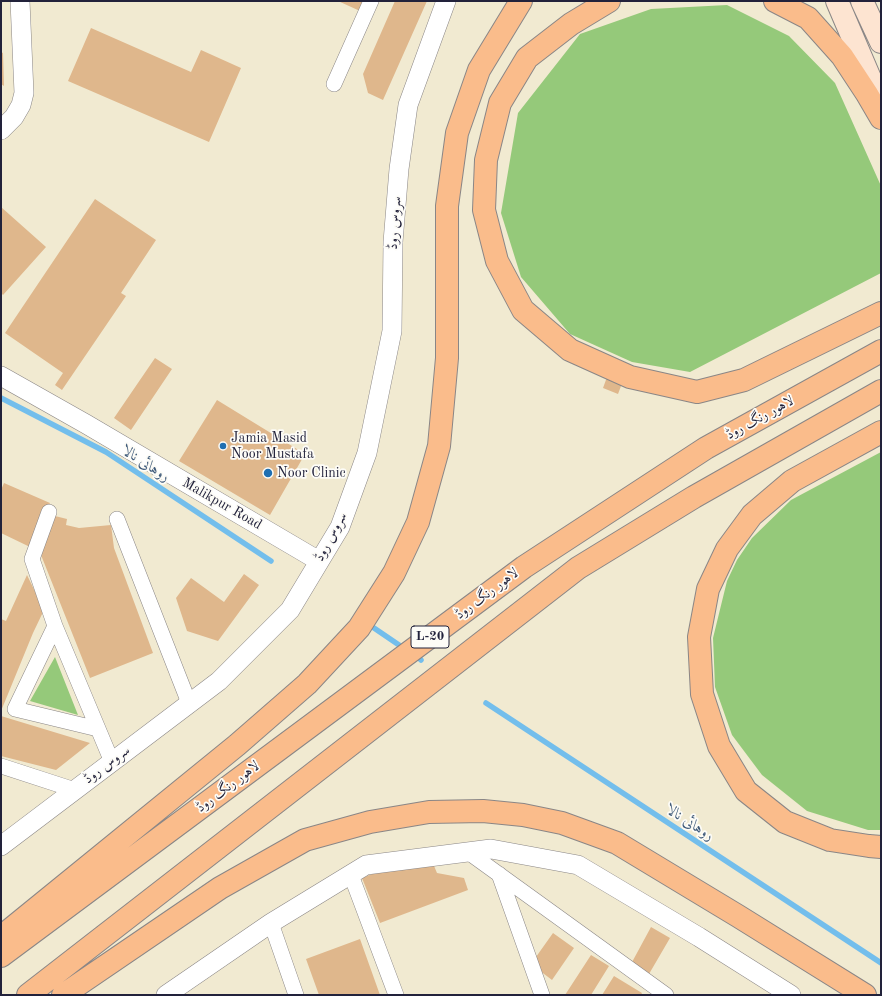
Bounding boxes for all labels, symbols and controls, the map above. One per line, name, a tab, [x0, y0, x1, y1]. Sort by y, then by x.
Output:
street label: سروس روڈ	[385, 196, 405, 250]
street label: لاہور رنگ روڈ	[723, 392, 797, 444]
place label: Jamia Masid Noor Mustafa	[231, 430, 314, 462]
marker: Jamia Masid Noor Mustafa	[218, 441, 228, 451]
water label: روہائی نالا	[119, 442, 173, 486]
place label: Noor Clinic	[277, 465, 346, 481]
marker: Noor Clinic	[262, 467, 274, 479]
street label: Malikpur Road	[179, 474, 265, 534]
street label: سروس روڈ	[311, 509, 351, 565]
street label: لاہور رنگ روڈ	[452, 565, 522, 623]
road number: L-20	[411, 626, 449, 648]
street label: سروس روڈ	[81, 742, 133, 788]
street label: لاہور رنگ روڈ	[193, 758, 263, 816]
water label: روہائی نالا	[663, 801, 717, 845]

